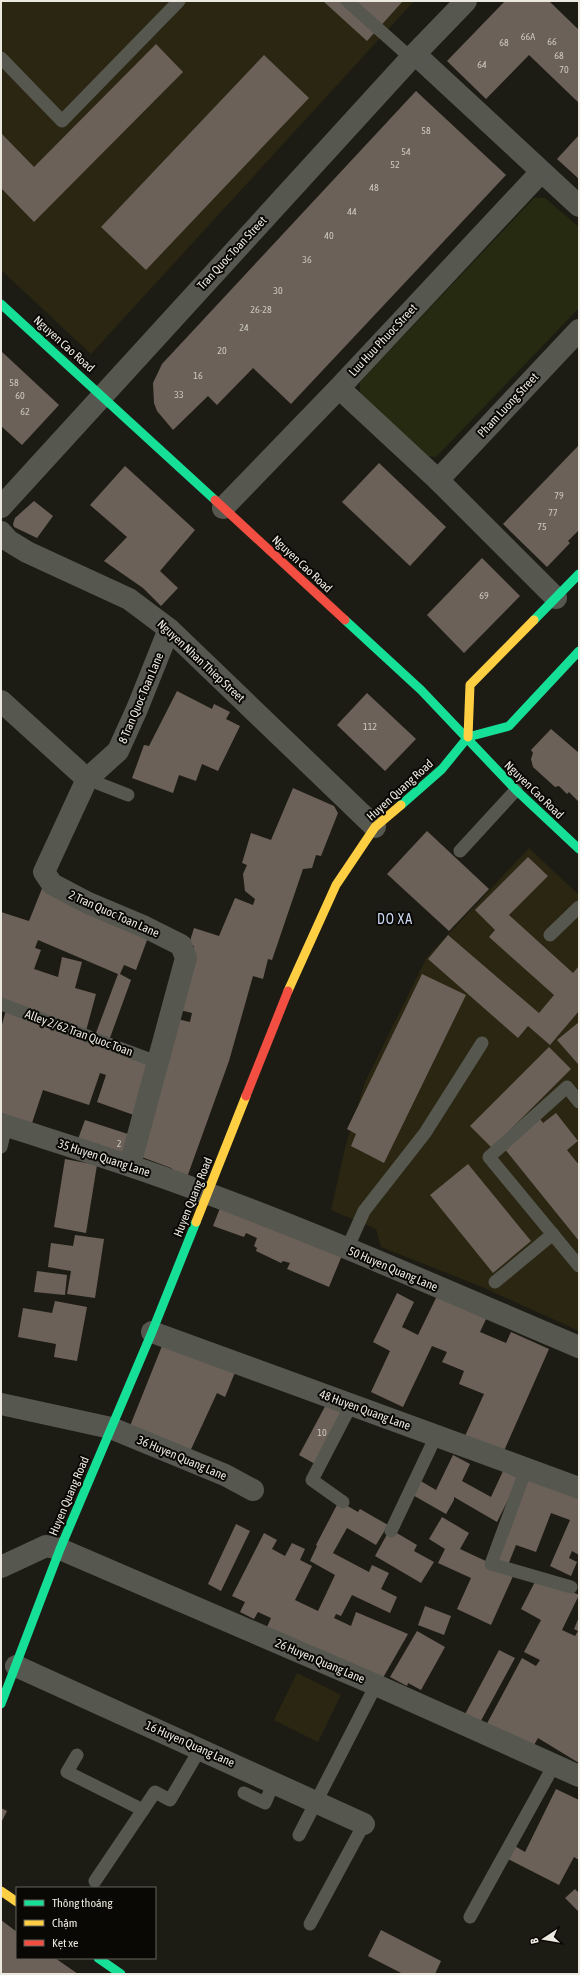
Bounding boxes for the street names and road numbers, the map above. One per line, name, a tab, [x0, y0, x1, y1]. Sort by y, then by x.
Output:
street label: Tran Quoc Toan Street	[194, 213, 270, 293]
street label: Luu Huu Phuoc Street	[346, 301, 420, 379]
street label: Nguyen Cao Road	[31, 313, 97, 375]
street label: Pham Luong Street	[475, 370, 542, 440]
street label: Nguyen Cao Road	[269, 533, 335, 595]
street label: Nguyen Nhan Thiep Street	[154, 617, 248, 706]
street label: 8 Tran Quoc Toan Lane	[116, 650, 166, 746]
street label: Huyen Quang Road	[364, 757, 436, 823]
street label: Nguyen Cao Road	[501, 758, 567, 822]
street label: 2 Tran Quoc Toan Lane	[67, 888, 161, 940]
street label: Alley 2/62 Tran Quoc Toan	[23, 1007, 135, 1059]
street label: 35 Huyen Quang Lane	[56, 1137, 152, 1179]
street label: Huyen Quang Road	[171, 1155, 215, 1239]
street label: 50 Huyen Quang Lane	[346, 1244, 440, 1294]
street label: 48 Huyen Quang Lane	[318, 1387, 412, 1433]
street label: 36 Huyen Quang Lane	[135, 1433, 229, 1483]
street label: Huyen Quang Road	[46, 1454, 92, 1538]
street label: 26 Huyen Quang Lane	[273, 1636, 367, 1686]
street label: 16 Huyen Quang Lane	[143, 1718, 237, 1770]

